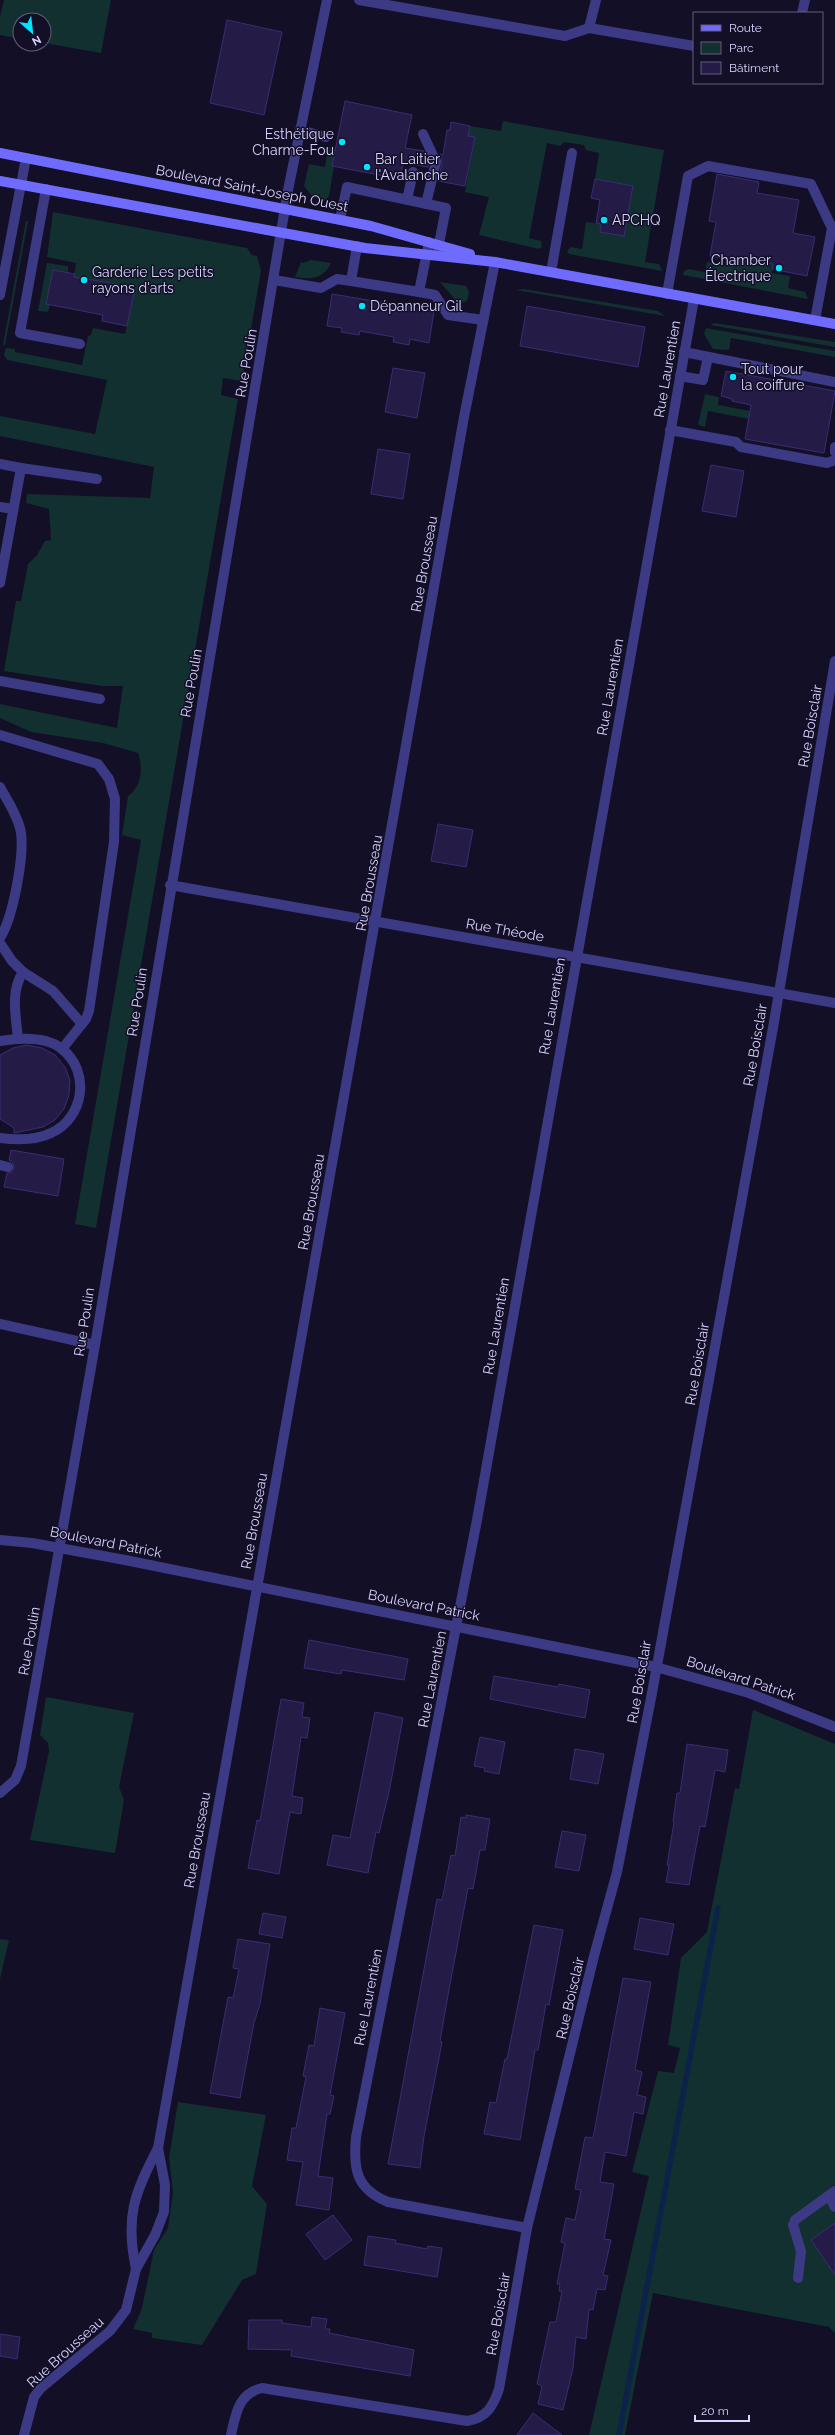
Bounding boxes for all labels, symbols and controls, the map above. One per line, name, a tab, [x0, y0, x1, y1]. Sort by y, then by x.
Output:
north arrow	[12, 12, 52, 52]
legend	[693, 12, 823, 84]
text: Route	[729, 21, 762, 35]
text: N	[30, 33, 43, 48]
text: Parc	[729, 41, 754, 55]
text: Bâtiment	[729, 61, 779, 75]
place label: Esthétique Charme-Fou	[252, 126, 334, 158]
marker: Esthétique Charme-Fou	[337, 137, 347, 147]
place label: Bar Laitier l'Avalanche	[375, 151, 448, 183]
street label: Boulevard Saint-Joseph Ouest	[154, 161, 350, 215]
marker: Bar Laitier l'Avalanche	[362, 162, 372, 172]
place label: APCHQ	[612, 212, 661, 228]
marker: APCHQ	[599, 215, 609, 225]
place label: Chamber Électrique	[705, 252, 771, 284]
marker: Chamber Électrique	[774, 263, 784, 273]
place label: Garderie Les petits rayons d'arts	[92, 264, 214, 296]
marker: Garderie Les petits rayons d'arts	[79, 275, 89, 285]
place label: Dépanneur Gil	[370, 298, 463, 314]
marker: Dépanneur Gil	[357, 301, 367, 311]
street label: Rue Laurentien	[651, 319, 683, 419]
street label: Rue Poulin	[232, 327, 260, 399]
place label: Tout pour la coiffure	[741, 361, 804, 393]
marker: Tout pour la coiffure	[728, 372, 738, 382]
street label: Rue Brousseau	[408, 515, 440, 613]
street label: Rue Laurentien	[594, 637, 626, 737]
street label: Rue Poulin	[177, 647, 205, 719]
street label: Rue Boisclair	[795, 683, 825, 769]
street label: Rue Brousseau	[353, 834, 385, 932]
street label: Rue Théode	[465, 915, 545, 945]
street label: Rue Laurentien	[536, 956, 568, 1056]
street label: Rue Poulin	[124, 966, 150, 1038]
street label: Rue Boisclair	[740, 1002, 770, 1088]
street label: Rue Brousseau	[295, 1153, 327, 1251]
street label: Rue Laurentien	[480, 1276, 512, 1376]
street label: Rue Poulin	[71, 1286, 97, 1358]
street label: Rue Boisclair	[682, 1321, 712, 1407]
street label: Rue Brousseau	[238, 1472, 270, 1570]
street label: Boulevard Patrick	[49, 1523, 164, 1561]
street label: Boulevard Patrick	[367, 1586, 482, 1624]
street label: Rue Poulin	[15, 1605, 43, 1677]
street label: Rue Laurentien	[415, 1629, 449, 1729]
street label: Rue Boisclair	[624, 1639, 654, 1725]
street label: Boulevard Patrick	[684, 1653, 798, 1703]
street label: Rue Brousseau	[181, 1791, 213, 1889]
street label: Rue Laurentien	[351, 1947, 385, 2047]
street label: Rue Boisclair	[553, 1955, 587, 2041]
street label: Rue Boisclair	[483, 2271, 513, 2357]
street label: Rue Brousseau	[23, 2313, 107, 2391]
scale bar	[695, 2397, 749, 2423]
text: 20 m	[701, 2404, 729, 2418]

